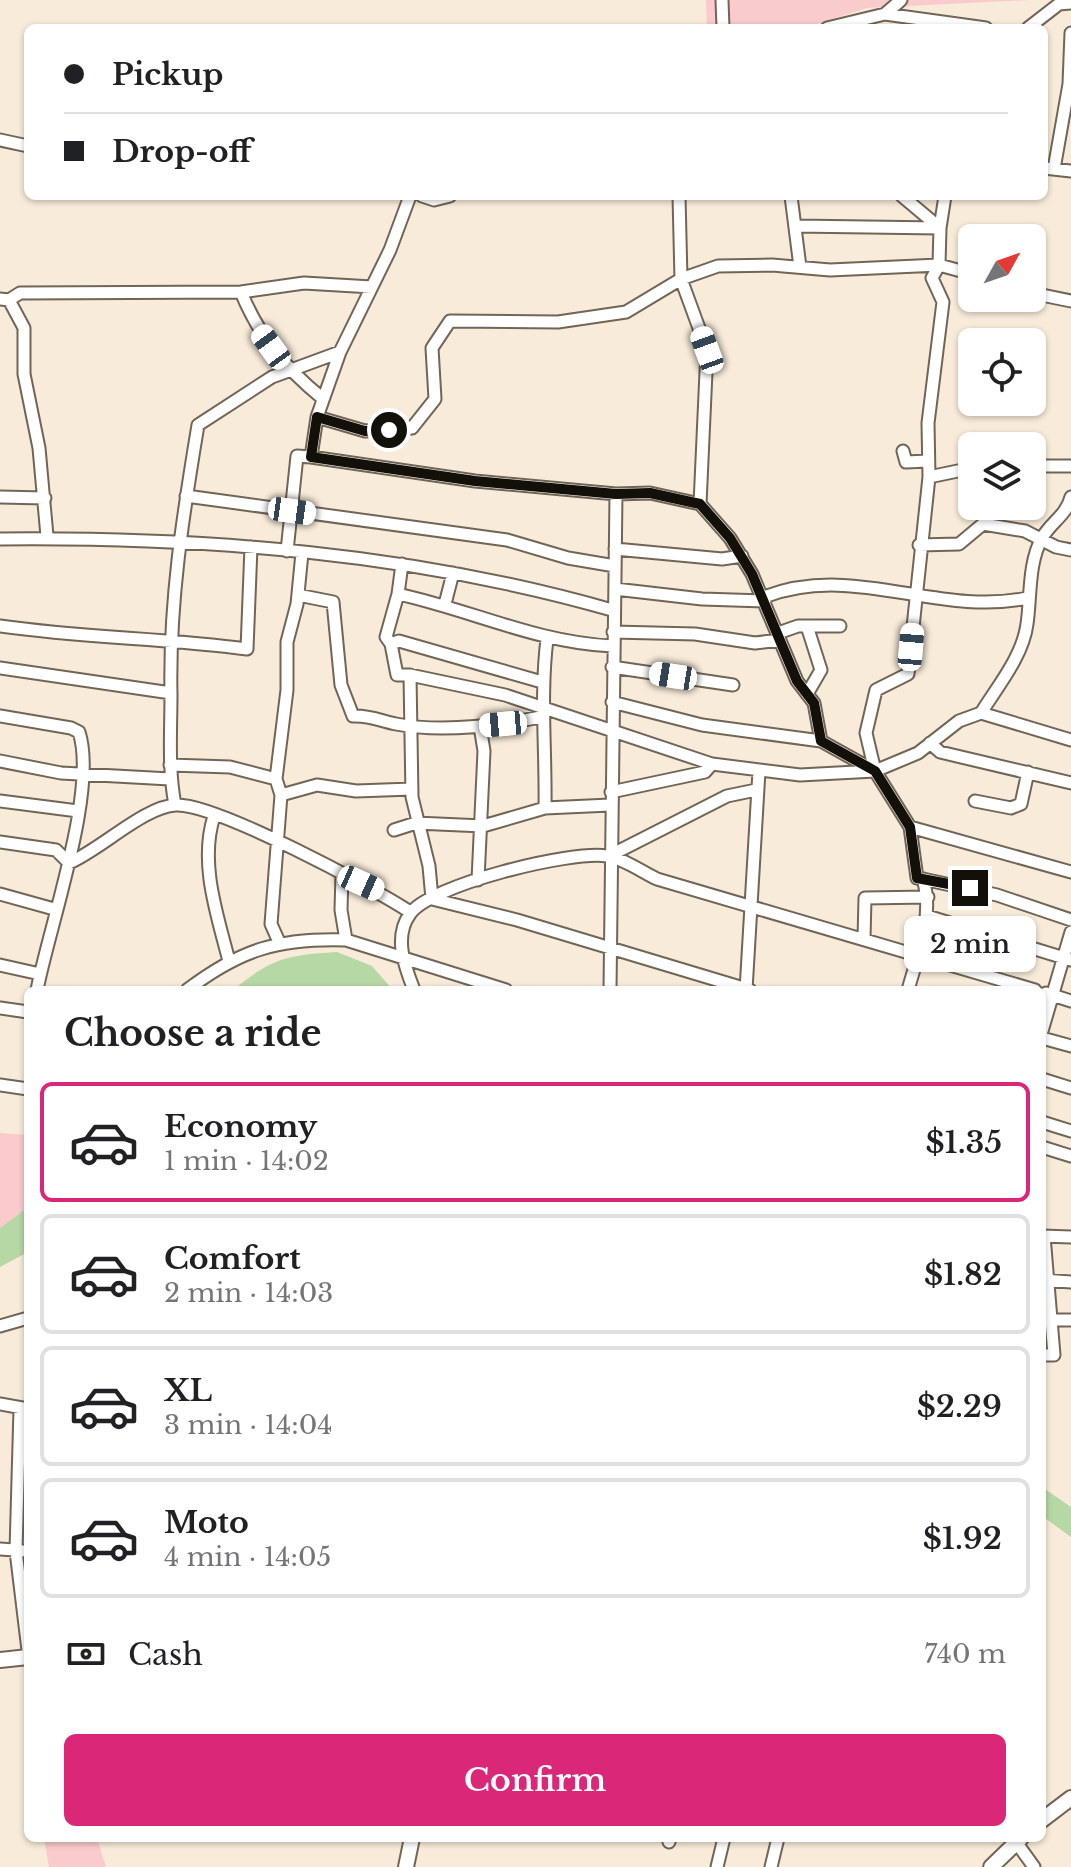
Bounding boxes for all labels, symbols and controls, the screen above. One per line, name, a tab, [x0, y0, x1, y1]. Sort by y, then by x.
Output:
text: Pickup	[112, 56, 223, 93]
text: Drop-off	[112, 133, 252, 170]
north arrow	[958, 224, 1046, 312]
map controls	[958, 224, 1046, 520]
car	[247, 321, 295, 373]
car	[688, 323, 726, 377]
button: locate	[958, 328, 1046, 416]
route start	[371, 412, 407, 448]
button: layers	[958, 432, 1046, 520]
car	[267, 496, 317, 526]
car	[897, 622, 925, 672]
car	[647, 660, 699, 692]
car	[478, 710, 528, 738]
car	[334, 862, 388, 904]
route end	[952, 870, 988, 906]
callout: 2 min	[904, 916, 1036, 972]
text: 2 min	[930, 928, 1010, 960]
text: Choose a ride	[64, 1011, 321, 1056]
icon: car	[68, 1106, 140, 1178]
text: Economy	[164, 1108, 317, 1145]
text: $1.35	[925, 1124, 1002, 1161]
text: 1 min · 14:02	[164, 1145, 329, 1177]
icon: car	[68, 1238, 140, 1310]
text: Comfort	[164, 1240, 301, 1277]
text: $1.82	[924, 1256, 1002, 1293]
text: 2 min · 14:03	[164, 1277, 333, 1309]
icon: car	[68, 1370, 140, 1442]
text: XL	[164, 1372, 212, 1409]
text: $2.29	[917, 1388, 1002, 1425]
text: 3 min · 14:04	[164, 1409, 332, 1441]
icon: car	[68, 1502, 140, 1574]
text: Moto	[164, 1504, 249, 1541]
text: $1.92	[923, 1520, 1002, 1557]
text: 4 min · 14:05	[164, 1541, 331, 1573]
icon: cash	[64, 1632, 108, 1676]
text: Cash	[128, 1636, 203, 1673]
text: 740 m	[924, 1638, 1006, 1670]
button: Confirm	[64, 1734, 1006, 1826]

